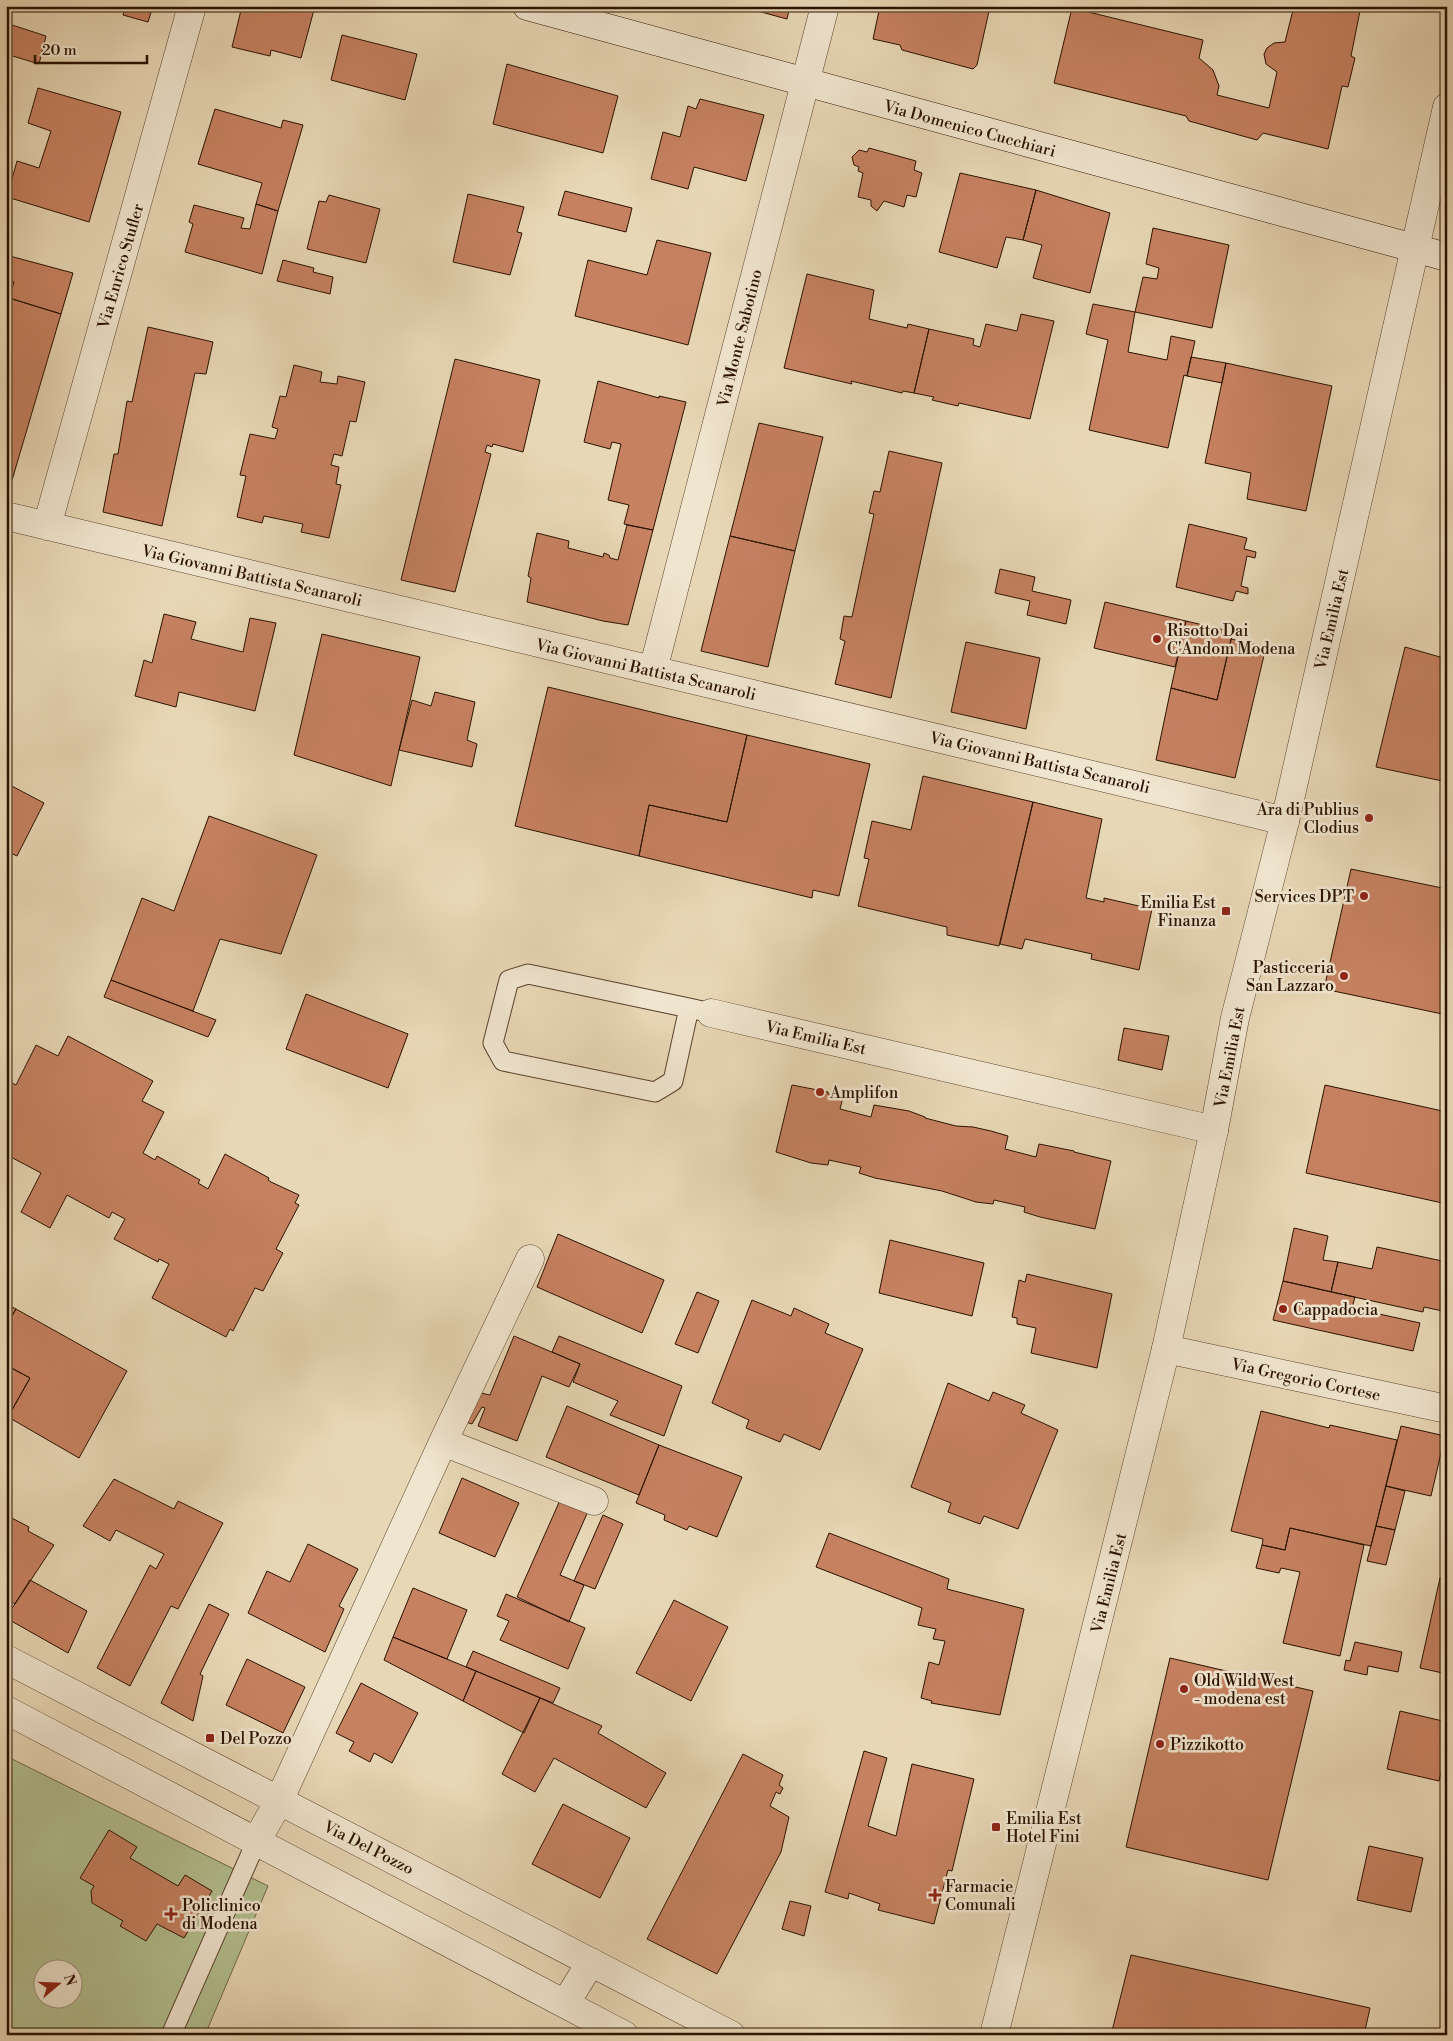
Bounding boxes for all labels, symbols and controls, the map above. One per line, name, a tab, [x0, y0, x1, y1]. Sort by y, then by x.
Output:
scale bar	[35, 32, 148, 64]
text: 20 m	[42, 41, 77, 60]
street label: Via Domenico Cucchiari	[880, 96, 1058, 162]
street label: Via Enrico Stufler	[93, 201, 148, 332]
street label: Via Monte Sabotino	[713, 267, 767, 410]
street label: Via Giovanni Battista Scanaroli	[139, 541, 364, 611]
street label: Via Emilia Est	[1310, 567, 1353, 673]
place label: Risotto Dai C'Andom Modena	[1167, 621, 1296, 659]
marker: Risotto Dai C'Andom Modena	[1151, 633, 1163, 645]
street label: Via Giovanni Battista Scanaroli	[533, 635, 758, 705]
street label: Via Giovanni Battista Scanaroli	[927, 728, 1152, 798]
place label: Ara di Publius Clodius	[1256, 800, 1359, 838]
marker: Ara di Publius Clodius	[1363, 812, 1375, 824]
place label: Services DPT	[1255, 887, 1354, 907]
marker: Services DPT	[1358, 890, 1370, 902]
place label: Emilia Est Finanza	[1140, 893, 1217, 931]
marker: Emilia Est Finanza	[1220, 905, 1232, 917]
place label: Pasticceria San Lazzaro	[1246, 958, 1335, 996]
marker: Pasticceria San Lazzaro	[1338, 970, 1350, 982]
street label: Via Emilia Est	[1210, 1004, 1250, 1111]
street label: Via Emilia Est	[762, 1016, 868, 1059]
place label: Amplifon	[829, 1083, 899, 1103]
marker: Amplifon	[814, 1086, 826, 1098]
place label: Cappadocia	[1293, 1300, 1379, 1320]
marker: Cappadocia	[1277, 1303, 1289, 1315]
street label: Via Gregorio Cortese	[1228, 1354, 1382, 1406]
street label: Via Emilia Est	[1087, 1531, 1131, 1637]
place label: Old Wild West - modena est	[1194, 1671, 1295, 1709]
marker: Old Wild West - modena est	[1178, 1683, 1190, 1695]
place label: Del Pozzo	[220, 1729, 292, 1749]
marker: Del Pozzo	[204, 1732, 216, 1744]
place label: Pizzikotto	[1170, 1735, 1244, 1755]
marker: Pizzikotto	[1154, 1738, 1166, 1750]
place label: Emilia Est Hotel Fini	[1006, 1809, 1082, 1847]
street label: Via Del Pozzo	[319, 1816, 417, 1879]
marker: Emilia Est Hotel Fini	[990, 1821, 1002, 1833]
place label: Farmacie Comunali	[945, 1877, 1016, 1915]
marker: Farmacie Comunali	[929, 1889, 941, 1901]
place label: Policlinico di Modena	[182, 1896, 261, 1934]
marker: Policlinico di Modena	[164, 1907, 178, 1921]
north arrow	[32, 1958, 82, 2008]
text: N	[59, 1972, 80, 1988]

